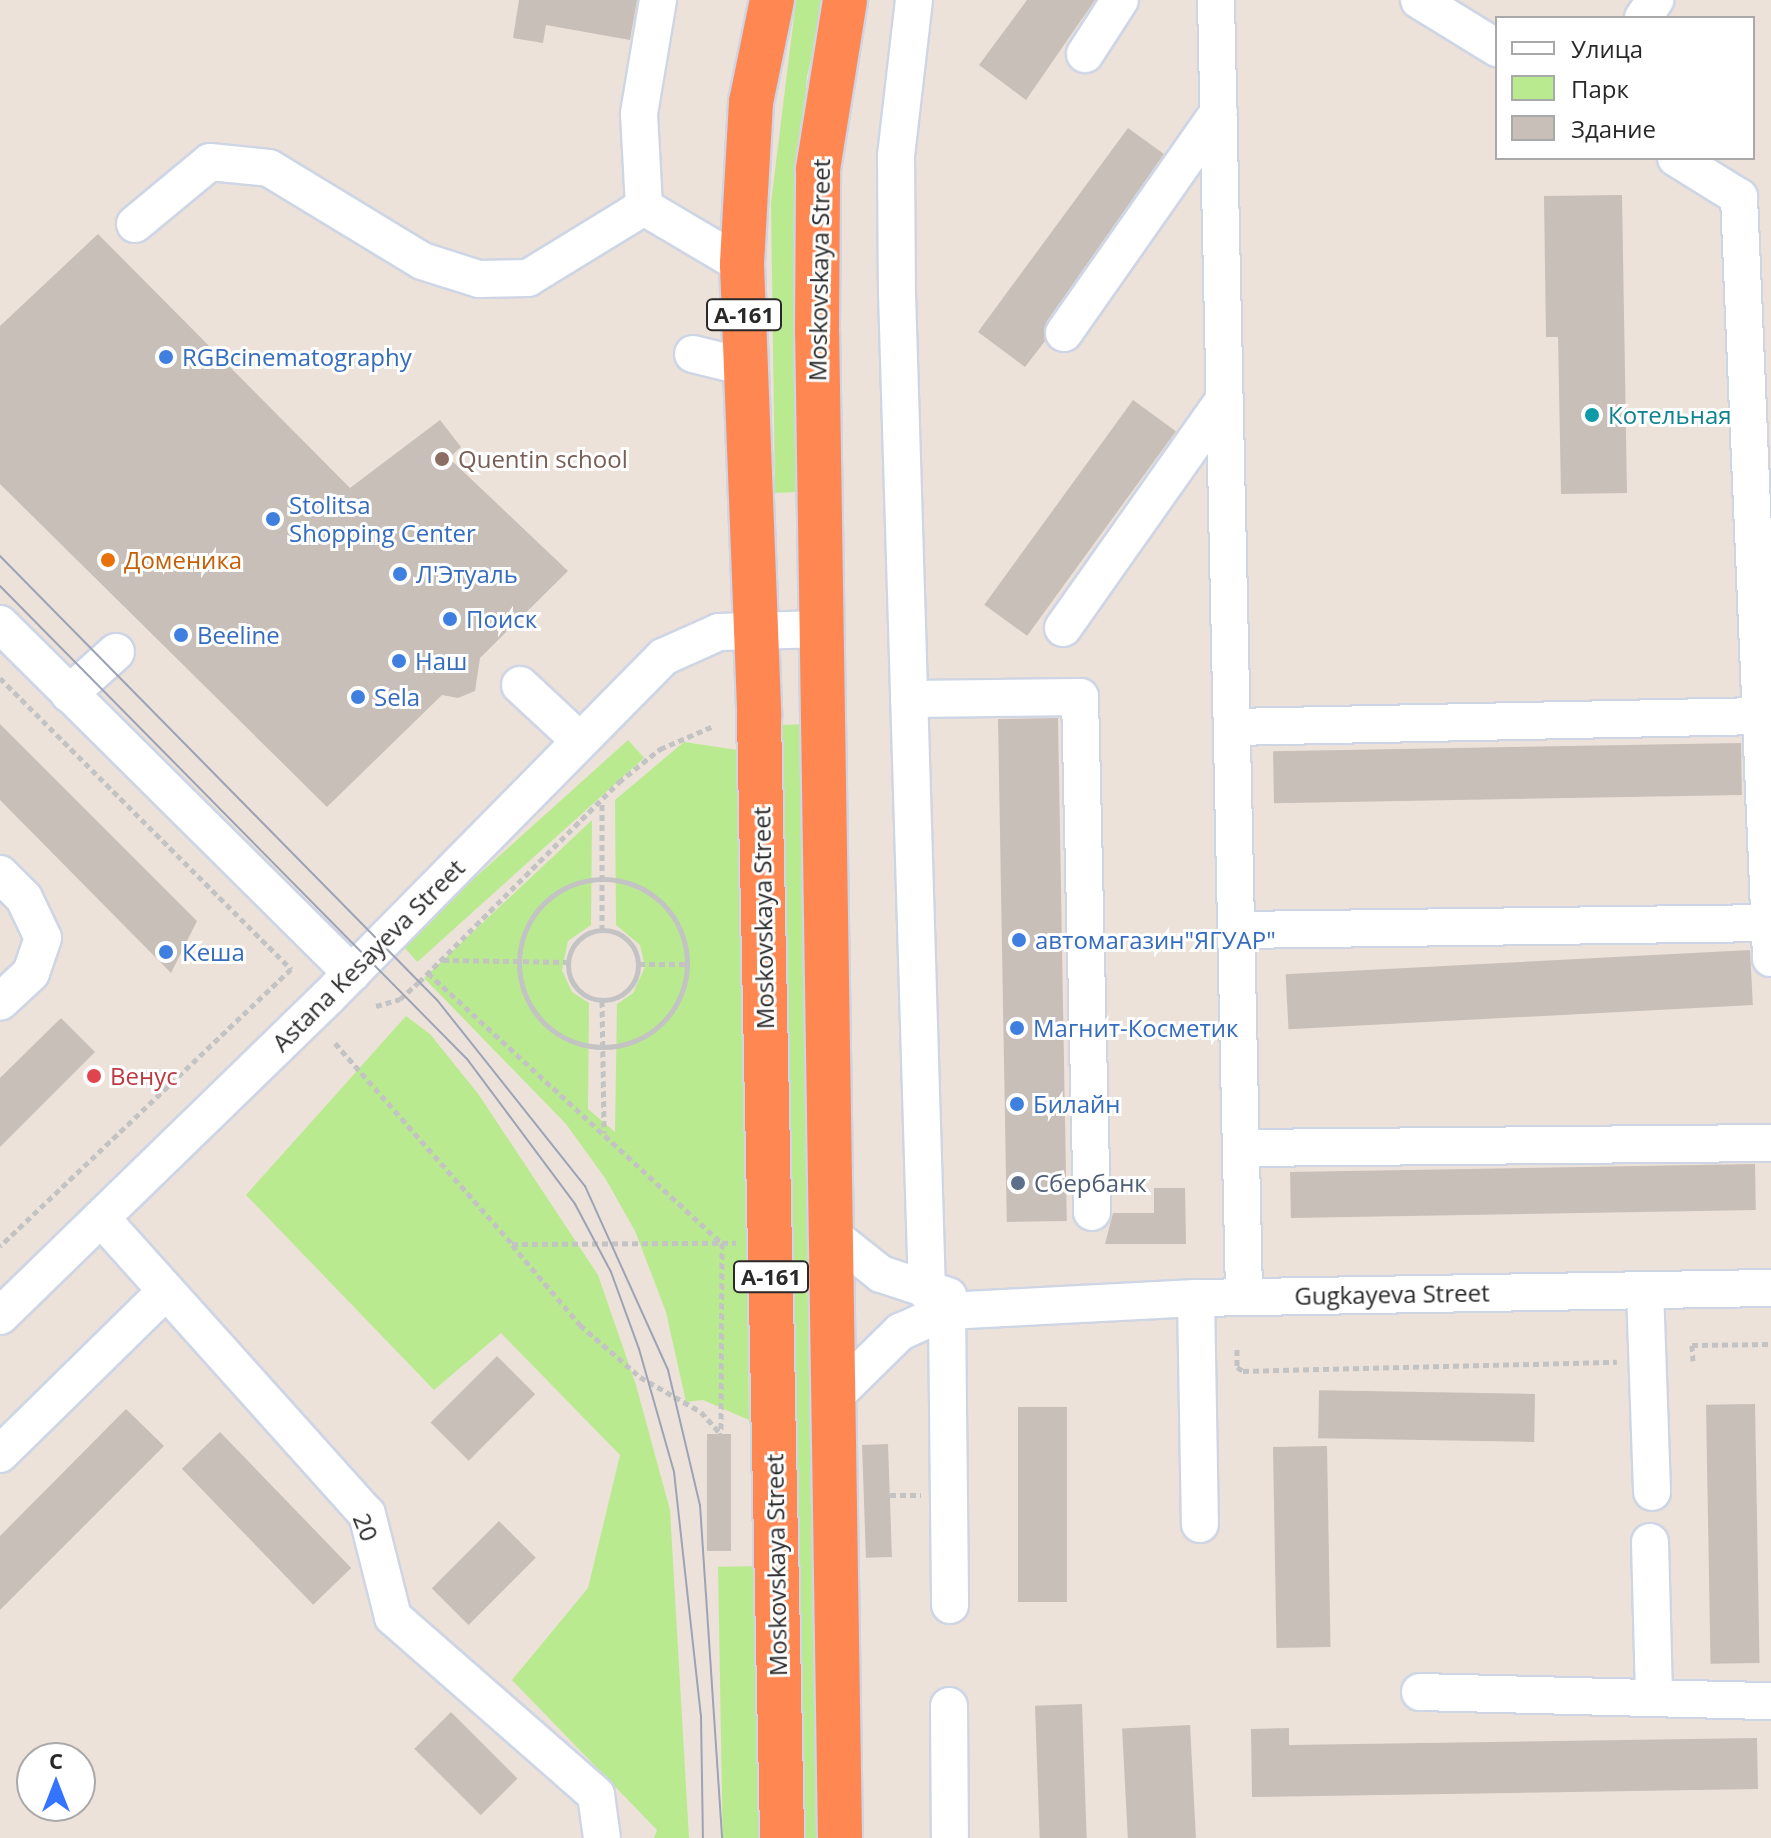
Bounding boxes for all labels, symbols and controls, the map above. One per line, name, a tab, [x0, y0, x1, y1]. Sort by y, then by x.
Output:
legend	[1495, 16, 1755, 160]
text: Улица	[1571, 32, 1643, 65]
text: Парк	[1571, 72, 1629, 105]
text: Здание	[1571, 112, 1656, 145]
street label: Moskovskaya Street	[803, 159, 835, 381]
road number: А-161	[706, 297, 782, 333]
place label: RGBcinematography	[182, 343, 412, 371]
marker: RGBcinematography	[157, 348, 175, 366]
place label: Котельная	[1608, 401, 1732, 429]
marker: Котельная	[1583, 406, 1601, 424]
place label: Quentin school	[458, 445, 628, 473]
marker: Quentin school	[433, 450, 451, 468]
place label: Stolitsa Shopping Center	[289, 491, 476, 547]
marker: Stolitsa Shopping Center	[264, 510, 282, 528]
place label: Доменика	[124, 546, 242, 574]
marker: Доменика	[99, 551, 117, 569]
place label: Л'Этуаль	[416, 560, 518, 588]
marker: Л'Этуаль	[391, 565, 409, 583]
place label: Поиск	[466, 605, 537, 633]
marker: Поиск	[441, 610, 459, 628]
place label: Beeline	[197, 621, 280, 649]
marker: Beeline	[172, 626, 190, 644]
place label: Наш	[415, 647, 467, 675]
marker: Наш	[390, 652, 408, 670]
place label: Sela	[374, 683, 420, 711]
marker: Sela	[349, 688, 367, 706]
street label: Moskovskaya Street	[747, 807, 779, 1029]
street label: Astana Kesayeva Street	[266, 853, 470, 1057]
place label: автомагазин"ЯГУАР"	[1035, 926, 1276, 954]
marker: автомагазин"ЯГУАР"	[1010, 931, 1028, 949]
place label: Кеша	[182, 938, 245, 966]
marker: Кеша	[157, 943, 175, 961]
place label: Магнит-Косметик	[1033, 1014, 1238, 1042]
marker: Магнит-Косметик	[1008, 1019, 1026, 1037]
place label: Венус	[110, 1062, 178, 1090]
marker: Венус	[85, 1067, 103, 1085]
place label: Билайн	[1033, 1090, 1120, 1118]
marker: Билайн	[1008, 1095, 1026, 1113]
place label: Сбербанк	[1034, 1169, 1147, 1197]
marker: Сбербанк	[1009, 1174, 1027, 1192]
road number: А-161	[733, 1259, 809, 1295]
street label: Gugkayeva Street	[1294, 1278, 1490, 1310]
street label: Moskovskaya Street	[760, 1454, 792, 1676]
street label: 20	[348, 1509, 384, 1545]
north arrow	[16, 1742, 96, 1822]
text: С	[49, 1745, 63, 1775]

